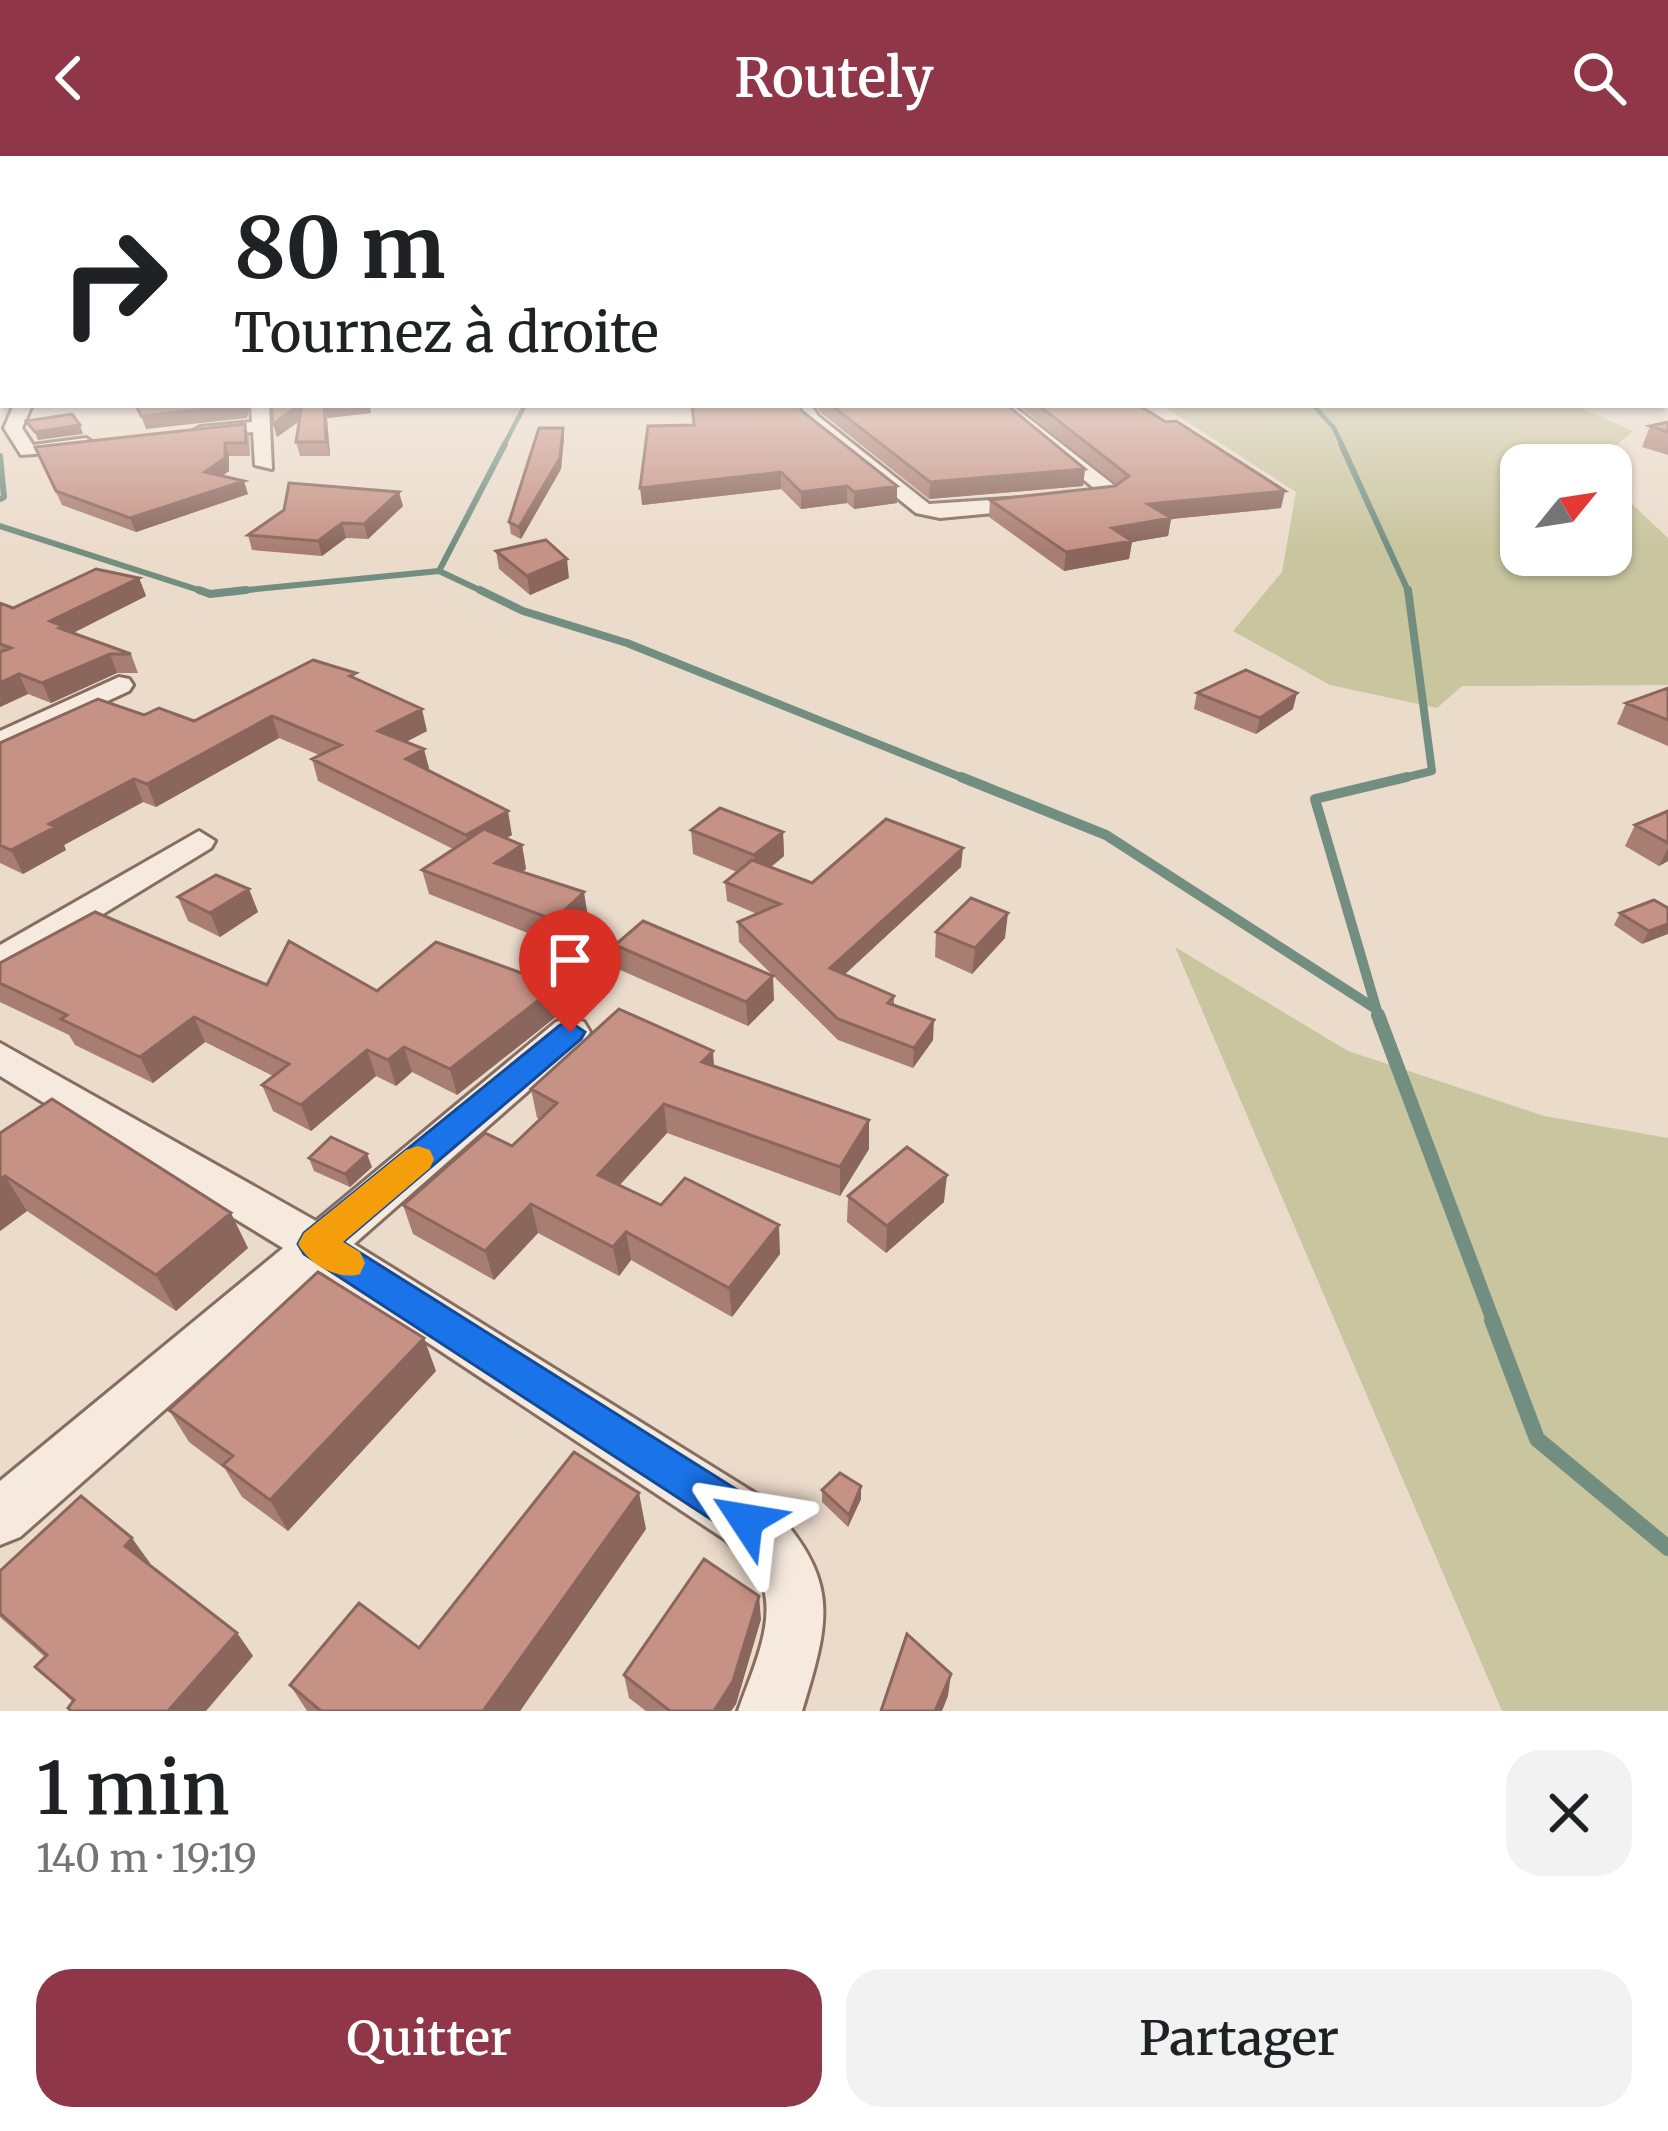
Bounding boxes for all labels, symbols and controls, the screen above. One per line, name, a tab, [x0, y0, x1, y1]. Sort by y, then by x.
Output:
text: Routely	[734, 44, 934, 112]
icon: back	[36, 45, 102, 111]
icon: search	[1566, 45, 1632, 111]
text: 80 m	[234, 195, 446, 301]
icon: right	[36, 204, 192, 360]
text: Tournez à droite	[234, 299, 659, 367]
north arrow	[1500, 444, 1632, 576]
map controls	[1500, 444, 1632, 576]
pin	[519, 909, 621, 1032]
icon: arrive	[537, 927, 603, 993]
position arrow	[683, 1457, 809, 1583]
text: 1 min	[36, 1743, 230, 1834]
button: close	[1506, 1750, 1632, 1876]
text: 140 m · 19:19	[36, 1834, 257, 1883]
button: Quitter	[36, 1969, 822, 2107]
button: Partager	[846, 1969, 1632, 2107]

